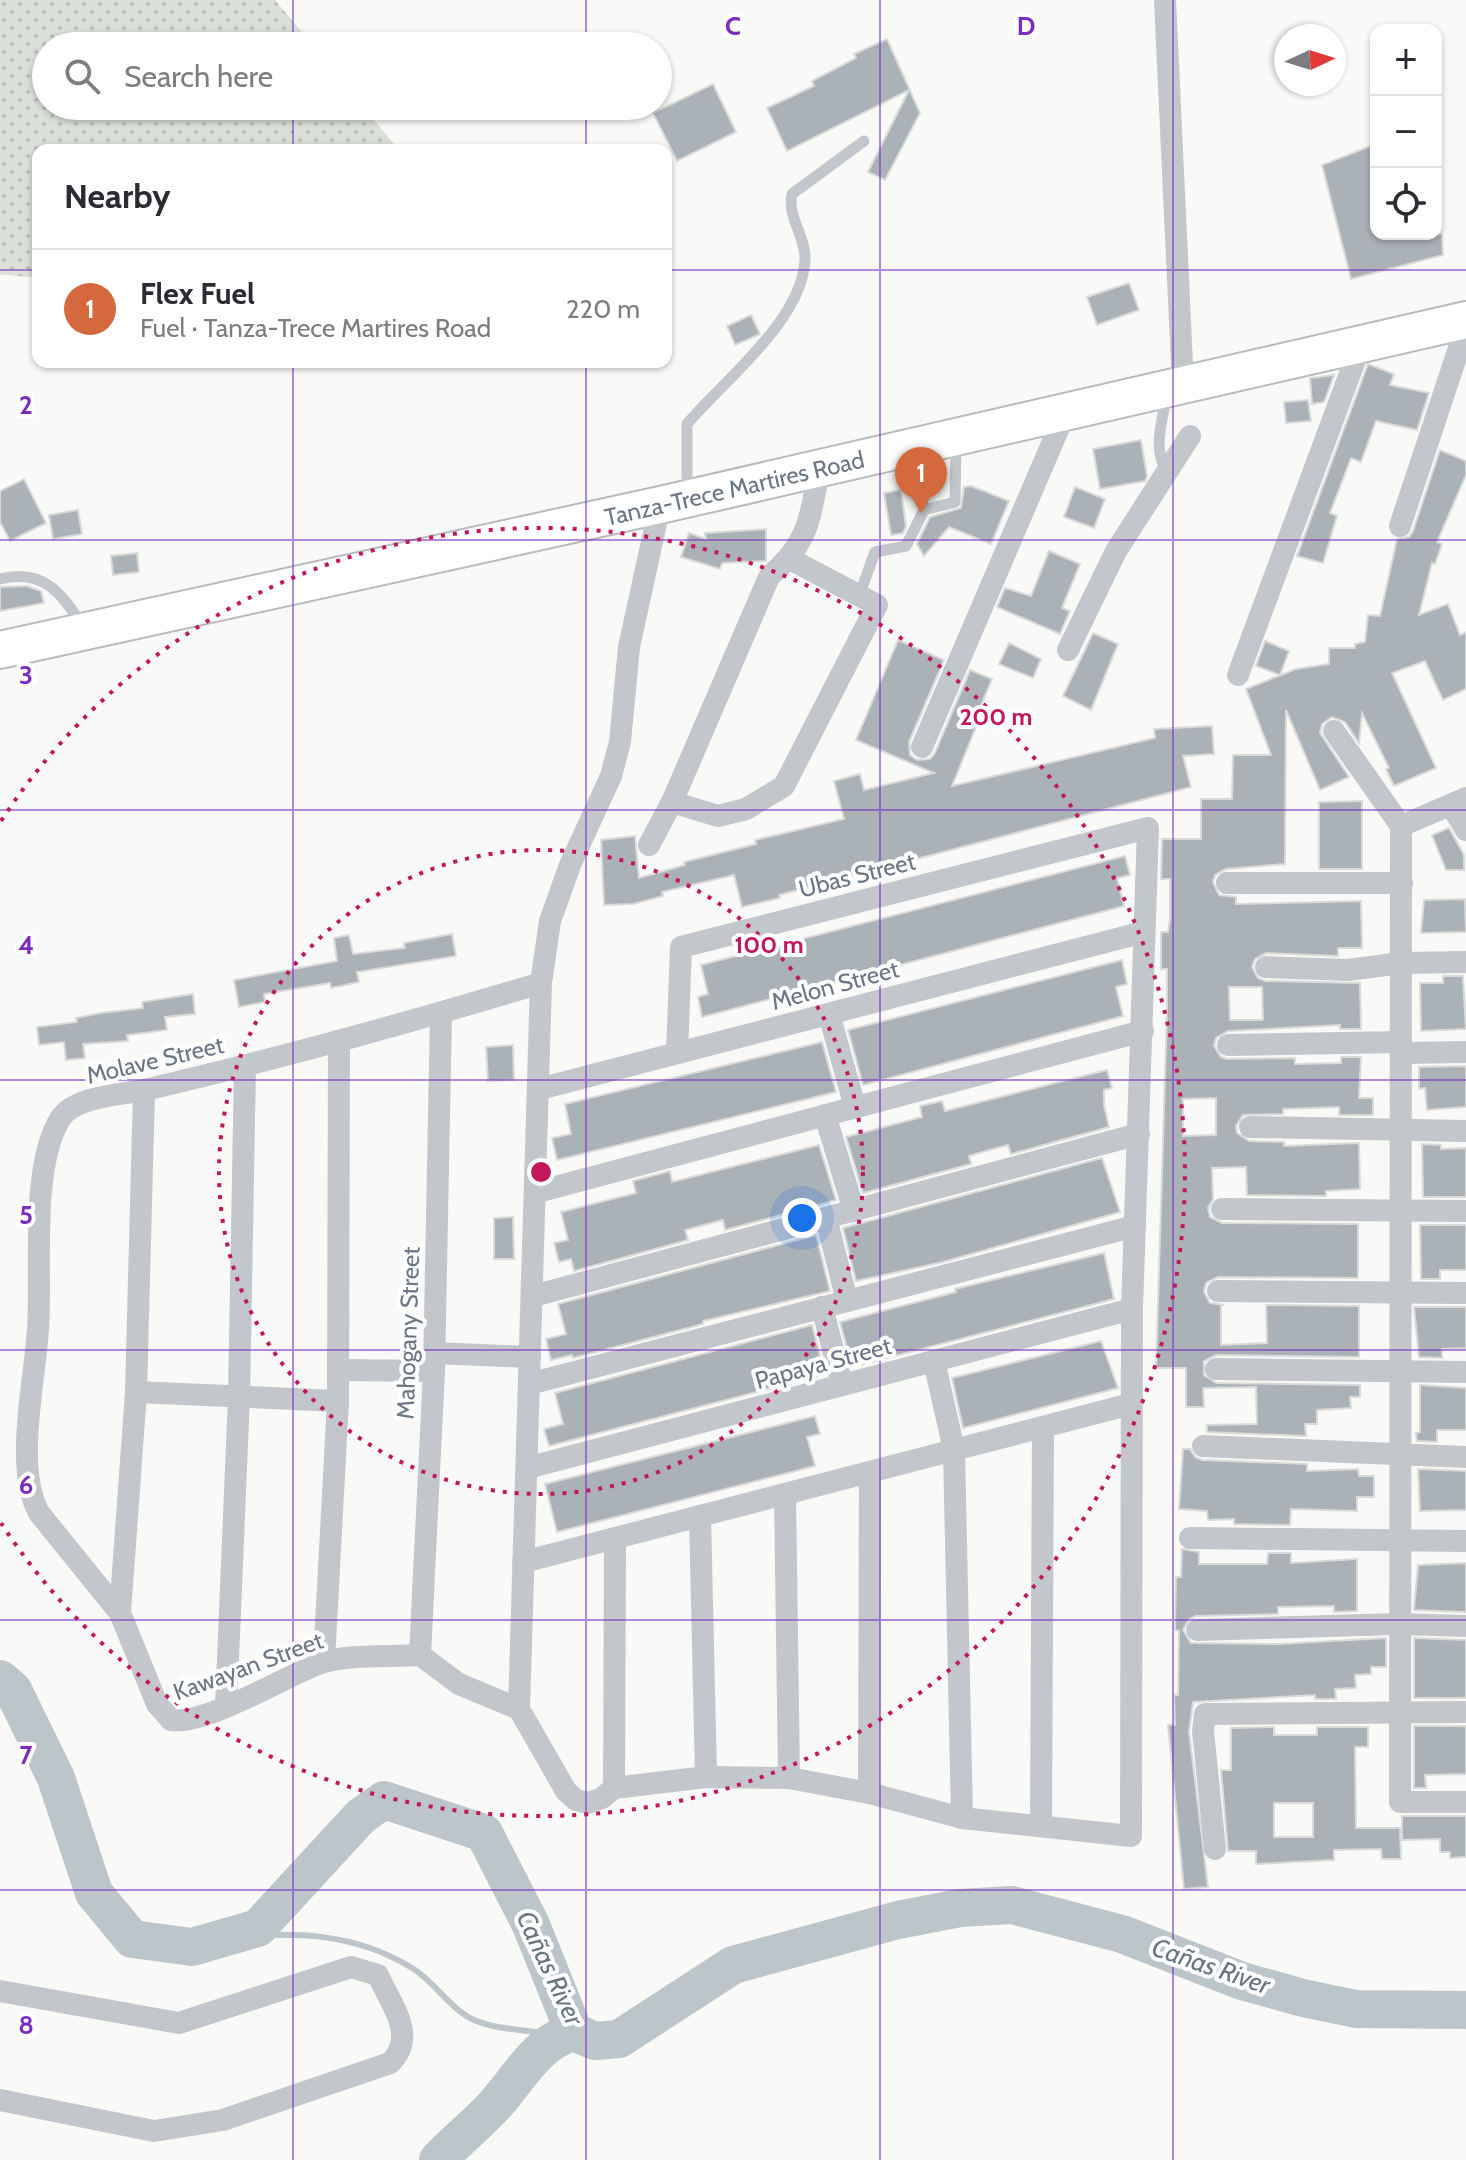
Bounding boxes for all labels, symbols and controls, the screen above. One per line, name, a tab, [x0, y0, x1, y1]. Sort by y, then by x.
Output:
text: C	[725, 10, 741, 42]
text: D	[1017, 10, 1035, 42]
north arrow	[1274, 24, 1346, 96]
map controls	[1370, 24, 1442, 240]
button: +	[1370, 24, 1442, 96]
search box	[32, 32, 672, 120]
icon: search	[60, 54, 104, 98]
text: Search here	[124, 58, 273, 95]
button: −	[1370, 96, 1442, 168]
button: locate	[1370, 168, 1442, 240]
text: Nearby	[64, 175, 171, 217]
text: Flex Fuel	[140, 275, 255, 312]
text: 1	[85, 293, 95, 325]
text: 220 m	[566, 293, 640, 325]
text: Fuel · Tanza-Trece Martires Road	[140, 312, 491, 344]
text: 2	[19, 389, 33, 421]
street label: Tanza-Trece Martires Road	[602, 444, 867, 531]
pin: 1	[895, 447, 947, 513]
text: 3	[19, 659, 33, 691]
text: 200 m	[960, 702, 1032, 731]
street label: Ubas Street	[796, 847, 918, 903]
text: 4	[18, 929, 34, 961]
text: 100 m	[734, 930, 804, 959]
street label: Melon Street	[768, 954, 902, 1016]
street label: Molave Street	[83, 1030, 227, 1090]
centre of rings	[527, 1158, 555, 1186]
your location	[782, 1198, 822, 1238]
text: 5	[19, 1199, 33, 1231]
street label: Mahogany Street	[390, 1246, 426, 1420]
street label: Papaya Street	[752, 1331, 894, 1395]
text: 6	[19, 1469, 33, 1501]
street label: Kawayan Street	[169, 1626, 327, 1706]
text: 7	[19, 1739, 33, 1771]
water label: Cañas River	[510, 1906, 591, 2031]
water label: Cañas River	[1148, 1931, 1275, 2001]
text: 8	[18, 2009, 34, 2041]

